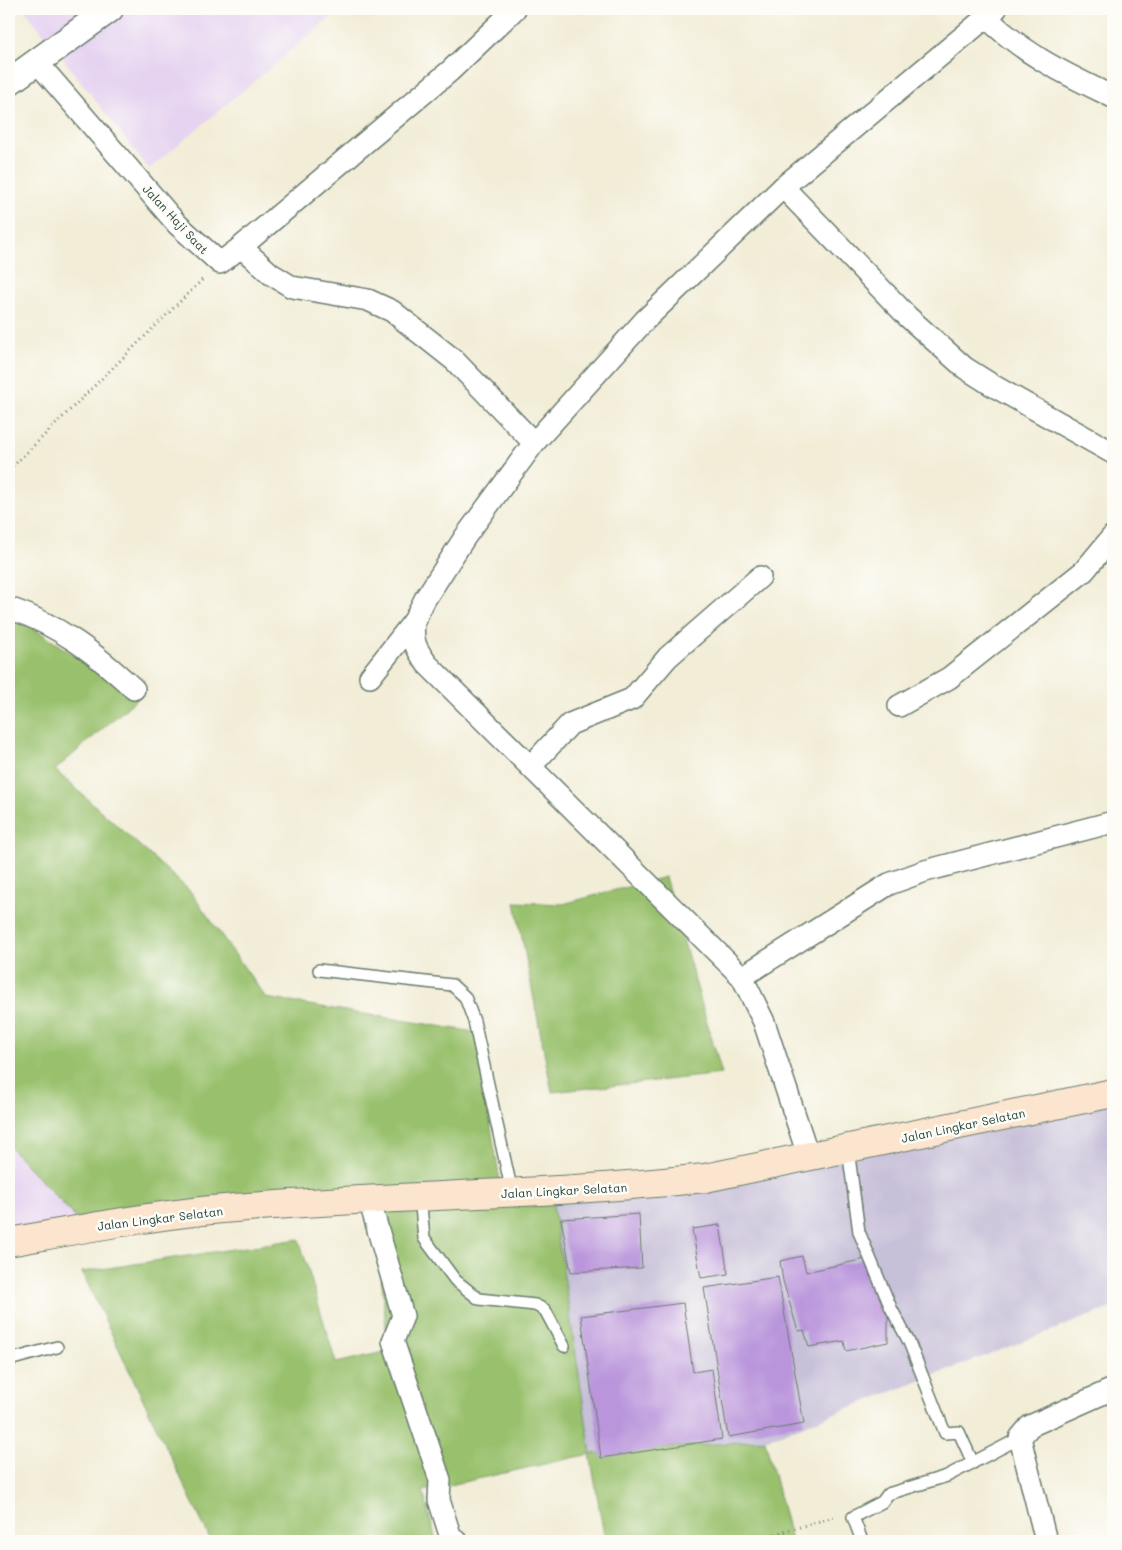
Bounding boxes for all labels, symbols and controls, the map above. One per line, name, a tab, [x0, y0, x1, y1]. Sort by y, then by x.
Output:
street label: Jalan Haji Saat	[140, 181, 212, 257]
street label: Jalan Lingkar Selatan	[900, 1104, 1026, 1146]
street label: Jalan Lingkar Selatan	[500, 1179, 628, 1201]
street label: Jalan Lingkar Selatan	[96, 1202, 224, 1234]

